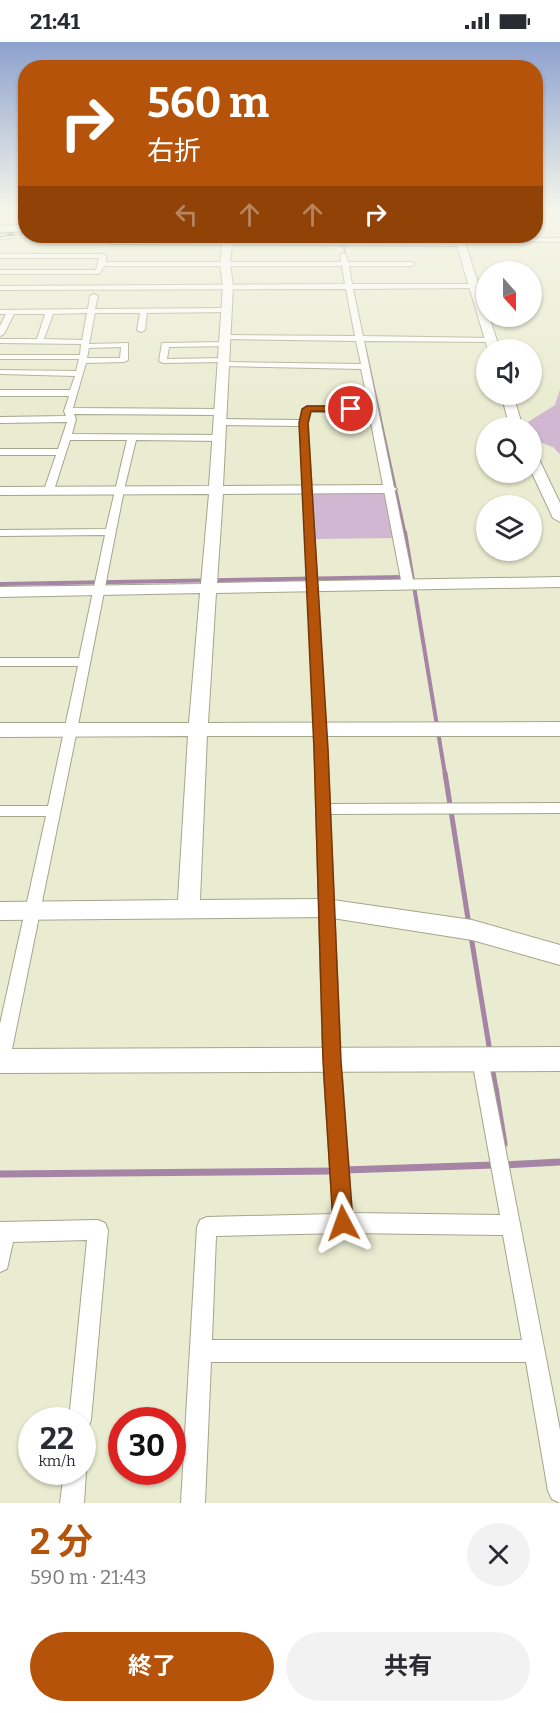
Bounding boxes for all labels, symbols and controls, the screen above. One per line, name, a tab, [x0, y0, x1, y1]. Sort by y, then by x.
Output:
text: 21:41	[30, 8, 80, 35]
text: 560 m	[147, 78, 269, 128]
icon: right	[48, 84, 126, 162]
text: 右折	[147, 135, 201, 167]
icon: left	[170, 198, 203, 231]
icon: ahead	[233, 198, 266, 231]
icon: ahead	[296, 198, 329, 231]
icon: right	[359, 198, 392, 231]
north arrow	[476, 261, 542, 327]
map controls	[476, 261, 542, 561]
button: sound	[476, 339, 542, 405]
pin	[325, 383, 376, 434]
icon: arrive	[334, 392, 367, 425]
button: search	[476, 417, 542, 483]
button: layers	[476, 495, 542, 561]
position arrow	[311, 1191, 375, 1255]
speed limit sign: 30	[108, 1407, 186, 1485]
text: 22	[40, 1421, 74, 1457]
text: km/h	[38, 1452, 76, 1470]
text: 2 分	[30, 1520, 93, 1564]
button: close	[467, 1523, 530, 1586]
text: 590 m · 21:43	[30, 1565, 147, 1589]
button: 終了	[30, 1632, 274, 1701]
button: 共有	[286, 1632, 530, 1701]

